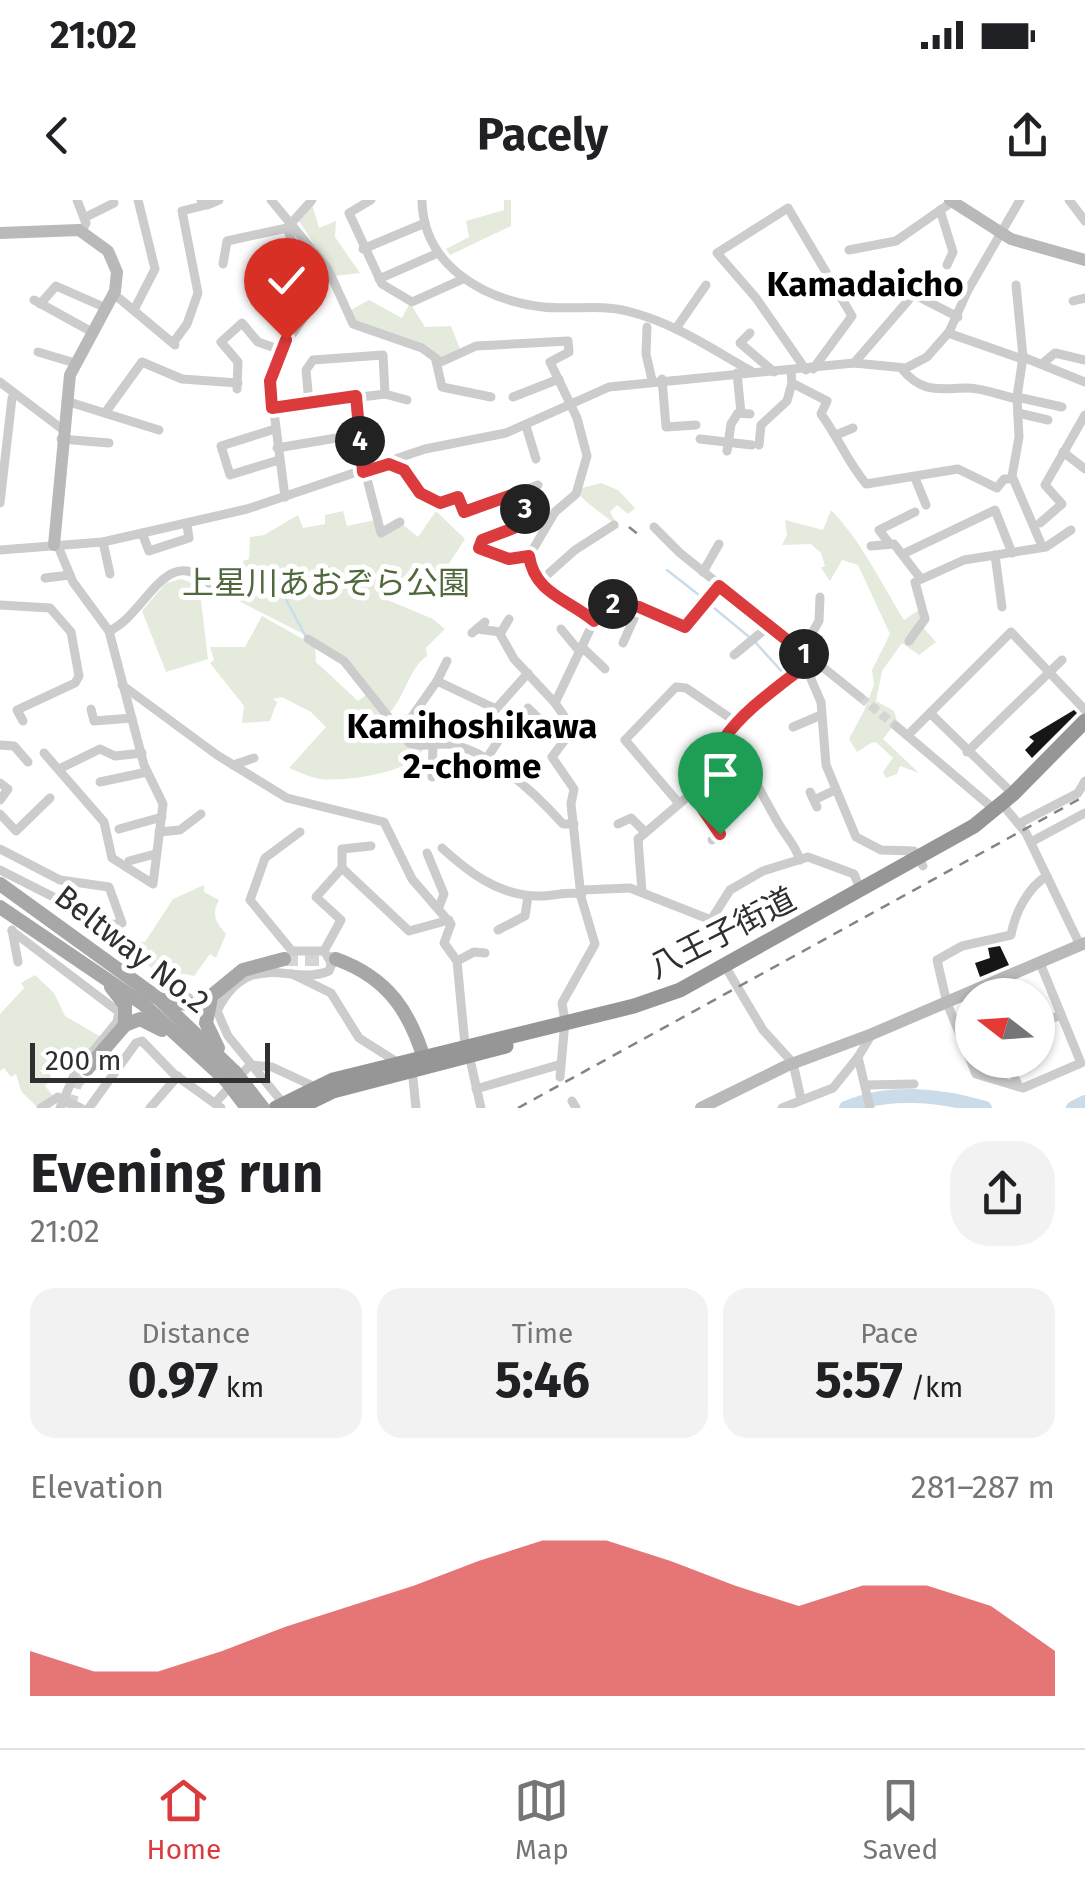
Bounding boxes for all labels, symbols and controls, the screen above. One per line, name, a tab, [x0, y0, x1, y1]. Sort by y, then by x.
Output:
text: 21:02	[50, 12, 137, 58]
icon: back	[30, 108, 85, 163]
text: Pacely	[477, 108, 608, 162]
icon: share	[1000, 108, 1055, 163]
pin	[244, 238, 329, 341]
icon: check	[259, 253, 314, 308]
district label: Kamadaicho	[766, 263, 964, 305]
pin: 4	[335, 416, 385, 466]
text: 4	[352, 424, 368, 457]
pin: 3	[500, 484, 550, 534]
text: 3	[518, 492, 532, 525]
park label: 上星川あおぞら公園	[182, 564, 470, 602]
pin: 2	[588, 579, 638, 629]
text: 2	[606, 587, 620, 620]
pin: 1	[779, 629, 829, 679]
text: 1	[798, 637, 811, 670]
district label: Kamihoshikawa 2-chome	[347, 705, 597, 787]
pin	[678, 732, 763, 835]
icon: arrive	[693, 747, 748, 802]
street label: Beltway No.2	[47, 877, 217, 1021]
street label: 八王子街道	[642, 880, 802, 986]
north arrow	[955, 978, 1055, 1078]
map controls	[955, 978, 1055, 1078]
scale bar	[30, 1038, 270, 1083]
text: 200 m	[45, 1044, 122, 1077]
text: Evening run	[30, 1141, 324, 1207]
button: share	[950, 1141, 1055, 1246]
text: 21:02	[30, 1212, 100, 1250]
text: Distance	[142, 1317, 250, 1350]
text: Time	[512, 1317, 573, 1350]
text: Pace	[860, 1317, 918, 1350]
text: 0.97	[127, 1350, 218, 1410]
text: 5:46	[495, 1350, 590, 1410]
text: 5:57	[815, 1350, 903, 1410]
text: km	[218, 1371, 264, 1404]
text: /km	[903, 1371, 963, 1404]
text: Elevation	[30, 1468, 164, 1506]
text: 281–287 m	[911, 1468, 1055, 1506]
tab: Home	[147, 1773, 221, 1866]
tab: Map	[514, 1773, 569, 1866]
tab: Saved	[863, 1773, 938, 1866]

